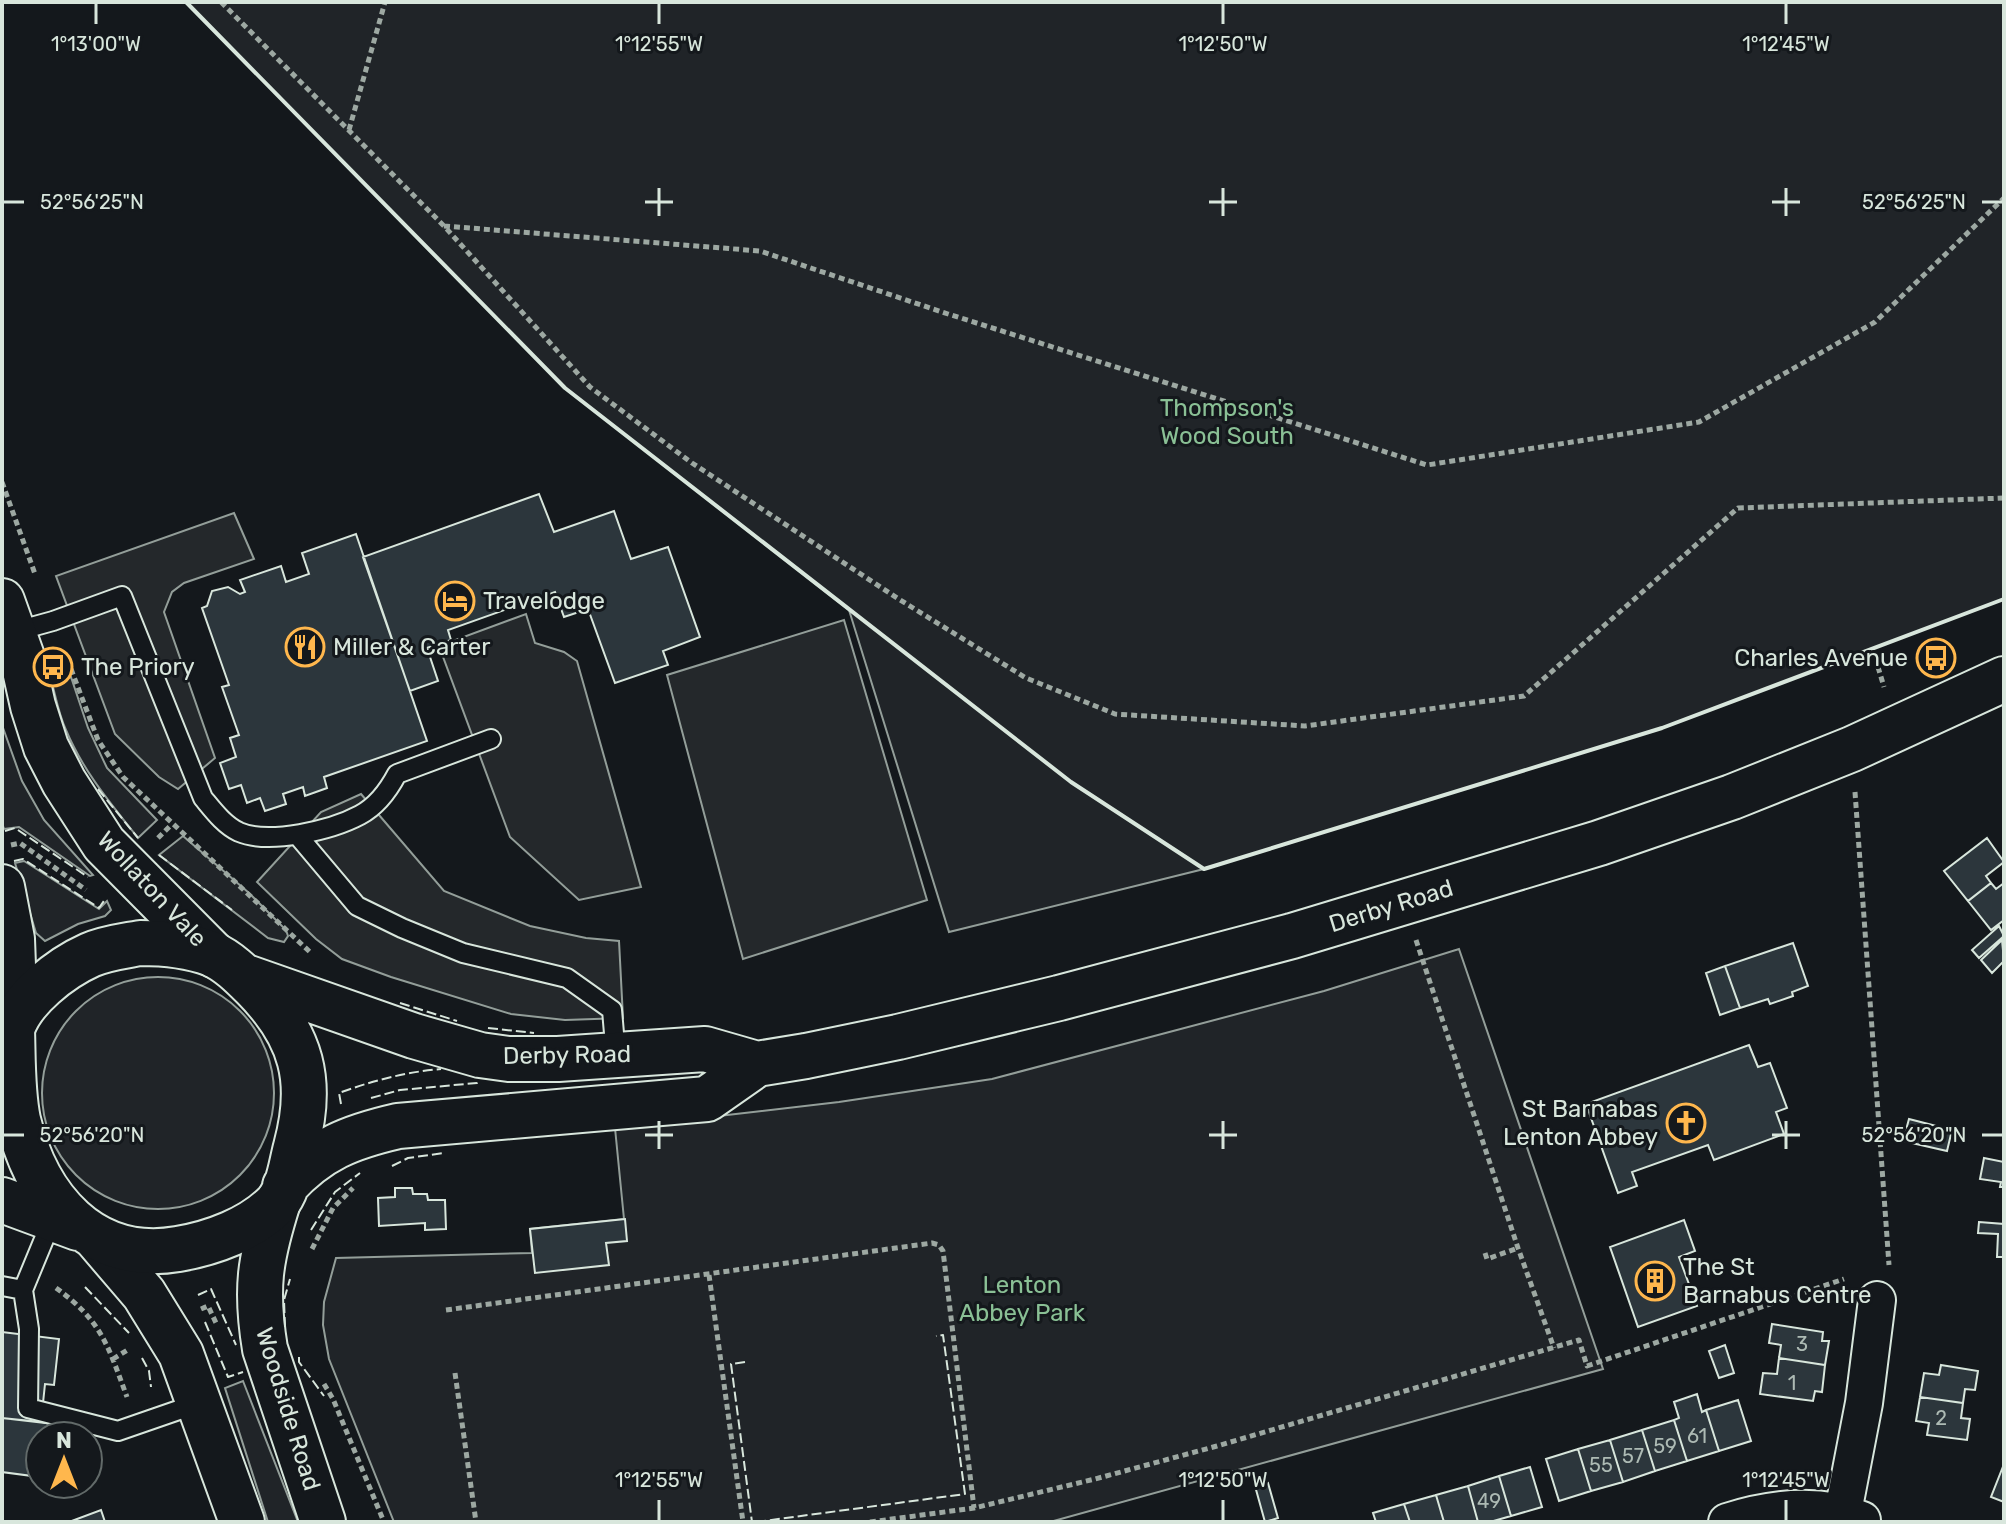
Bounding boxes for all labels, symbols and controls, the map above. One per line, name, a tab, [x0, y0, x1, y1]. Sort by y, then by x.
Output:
text: 1°13'00"W	[51, 32, 141, 56]
text: 1°12'55"W	[615, 32, 703, 56]
text: 1°12'50"W	[1178, 32, 1268, 56]
text: 1°12'45"W	[1742, 32, 1830, 56]
text: 52°56'25"N	[40, 190, 144, 214]
text: 52°56'25"N	[1862, 190, 1966, 214]
park label: Thompson's Wood South	[1160, 394, 1294, 450]
hotel icon: Travelodge	[434, 580, 476, 622]
place label: Travelodge	[483, 587, 605, 615]
restaurant icon: Miller & Carter	[284, 626, 326, 668]
place label: Miller & Carter	[333, 633, 490, 661]
bus stop icon: Charles Avenue	[1915, 637, 1957, 679]
place label: Charles Avenue	[1734, 644, 1908, 672]
bus stop icon: The Priory	[32, 646, 74, 688]
place label: The Priory	[81, 653, 195, 681]
street label: Wollaton Vale	[92, 826, 212, 952]
street label: Derby Road	[1326, 874, 1456, 938]
street label: Derby Road	[503, 1040, 631, 1070]
place label: St Barnabas Lenton Abbey	[1503, 1095, 1658, 1151]
church icon: St Barnabas Lenton Abbey	[1665, 1102, 1707, 1144]
text: 52°56'20"N	[40, 1123, 144, 1147]
text: 52°56'20"N	[1862, 1123, 1966, 1147]
place label: The St Barnabus Centre	[1683, 1253, 1872, 1309]
building icon: The St Barnabus Centre	[1634, 1260, 1676, 1302]
park label: Lenton Abbey Park	[959, 1271, 1086, 1327]
street label: Woodside Road	[250, 1324, 326, 1494]
house number: 3	[1796, 1332, 1808, 1356]
house number: 1	[1788, 1371, 1796, 1395]
house number: 2	[1935, 1406, 1947, 1430]
north arrow	[24, 1420, 104, 1500]
house number: 61	[1687, 1424, 1707, 1448]
text: N	[56, 1427, 72, 1454]
house number: 59	[1653, 1434, 1677, 1458]
house number: 57	[1622, 1444, 1644, 1468]
house number: 55	[1589, 1453, 1613, 1477]
text: 1°12'55"W	[615, 1468, 703, 1492]
text: 1°12'50"W	[1178, 1468, 1268, 1492]
text: 1°12'45"W	[1742, 1468, 1830, 1492]
house number: 49	[1477, 1489, 1501, 1513]

